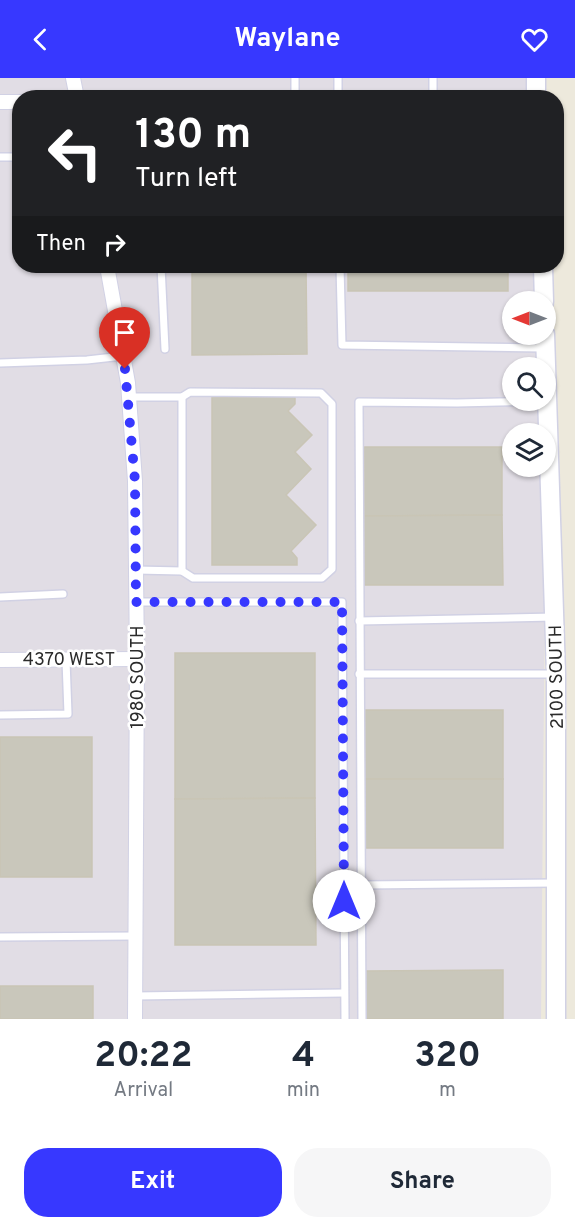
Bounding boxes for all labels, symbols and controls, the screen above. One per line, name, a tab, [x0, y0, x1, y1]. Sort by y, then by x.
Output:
text: Waylane	[234, 22, 341, 56]
icon: back	[24, 23, 57, 56]
icon: heart	[518, 23, 551, 56]
text: 130 m	[135, 110, 251, 163]
icon: left	[36, 114, 114, 192]
text: Turn left	[135, 162, 237, 196]
icon: right	[98, 228, 131, 261]
text: Then	[36, 231, 86, 258]
north arrow	[502, 291, 556, 345]
map controls	[502, 291, 556, 477]
pin	[99, 307, 150, 369]
icon: arrive	[108, 316, 141, 349]
button: search	[502, 357, 556, 411]
button: layers	[502, 423, 556, 477]
street label: 1980 SOUTH	[127, 625, 150, 729]
street label: 2100 SOUTH	[545, 625, 570, 729]
street label: 4370 WEST	[23, 649, 115, 672]
position arrow	[312, 869, 376, 933]
text: 20:22	[94, 1034, 193, 1080]
text: 4	[292, 1034, 315, 1080]
text: 320	[414, 1034, 481, 1080]
text: Arrival	[114, 1078, 173, 1104]
text: min	[287, 1078, 320, 1104]
text: m	[439, 1078, 456, 1104]
button: Exit	[24, 1148, 282, 1217]
button: Share	[294, 1148, 551, 1217]

